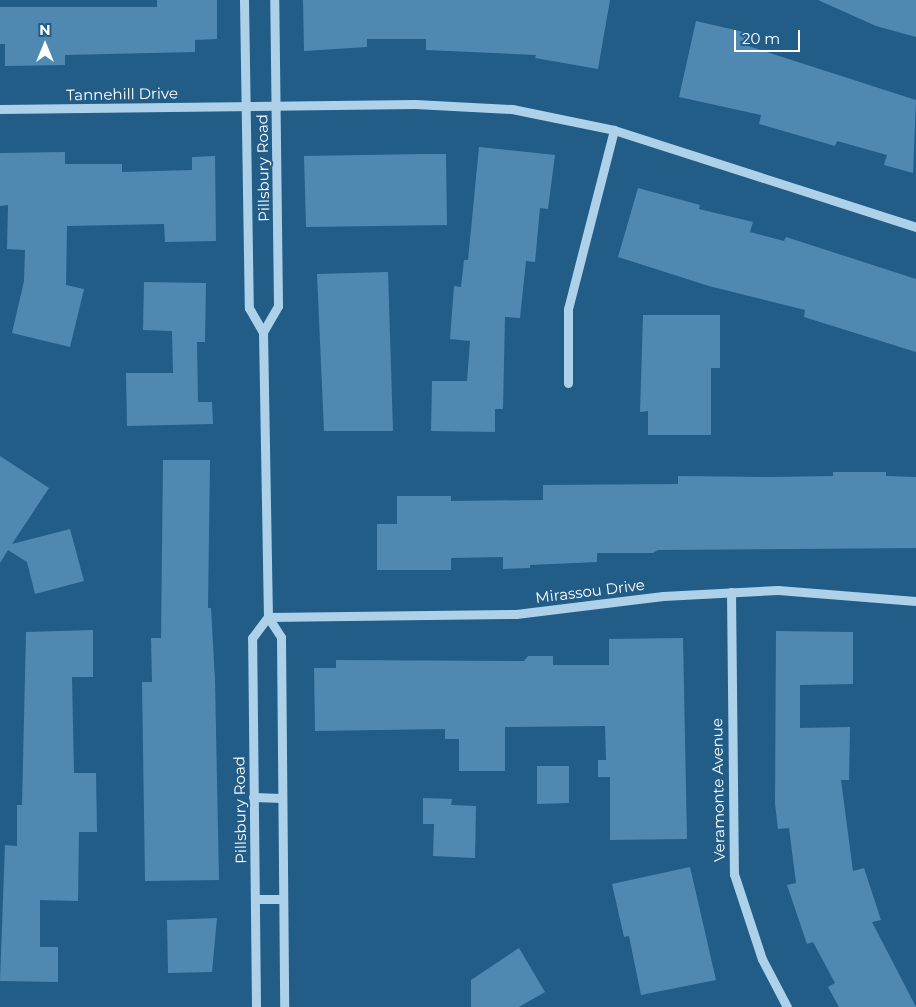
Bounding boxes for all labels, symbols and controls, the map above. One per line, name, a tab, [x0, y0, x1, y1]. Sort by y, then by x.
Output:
north arrow	[20, 20, 70, 70]
scale bar	[736, 20, 802, 52]
text: N	[39, 21, 51, 39]
text: 20 m	[742, 29, 780, 48]
street label: Tannehill Drive	[66, 84, 178, 104]
street label: Pillsbury Road	[253, 114, 273, 222]
street label: Mirassou Drive	[534, 575, 646, 607]
street label: Veramonte Avenue	[708, 718, 728, 862]
street label: Pillsbury Road	[230, 756, 250, 864]

